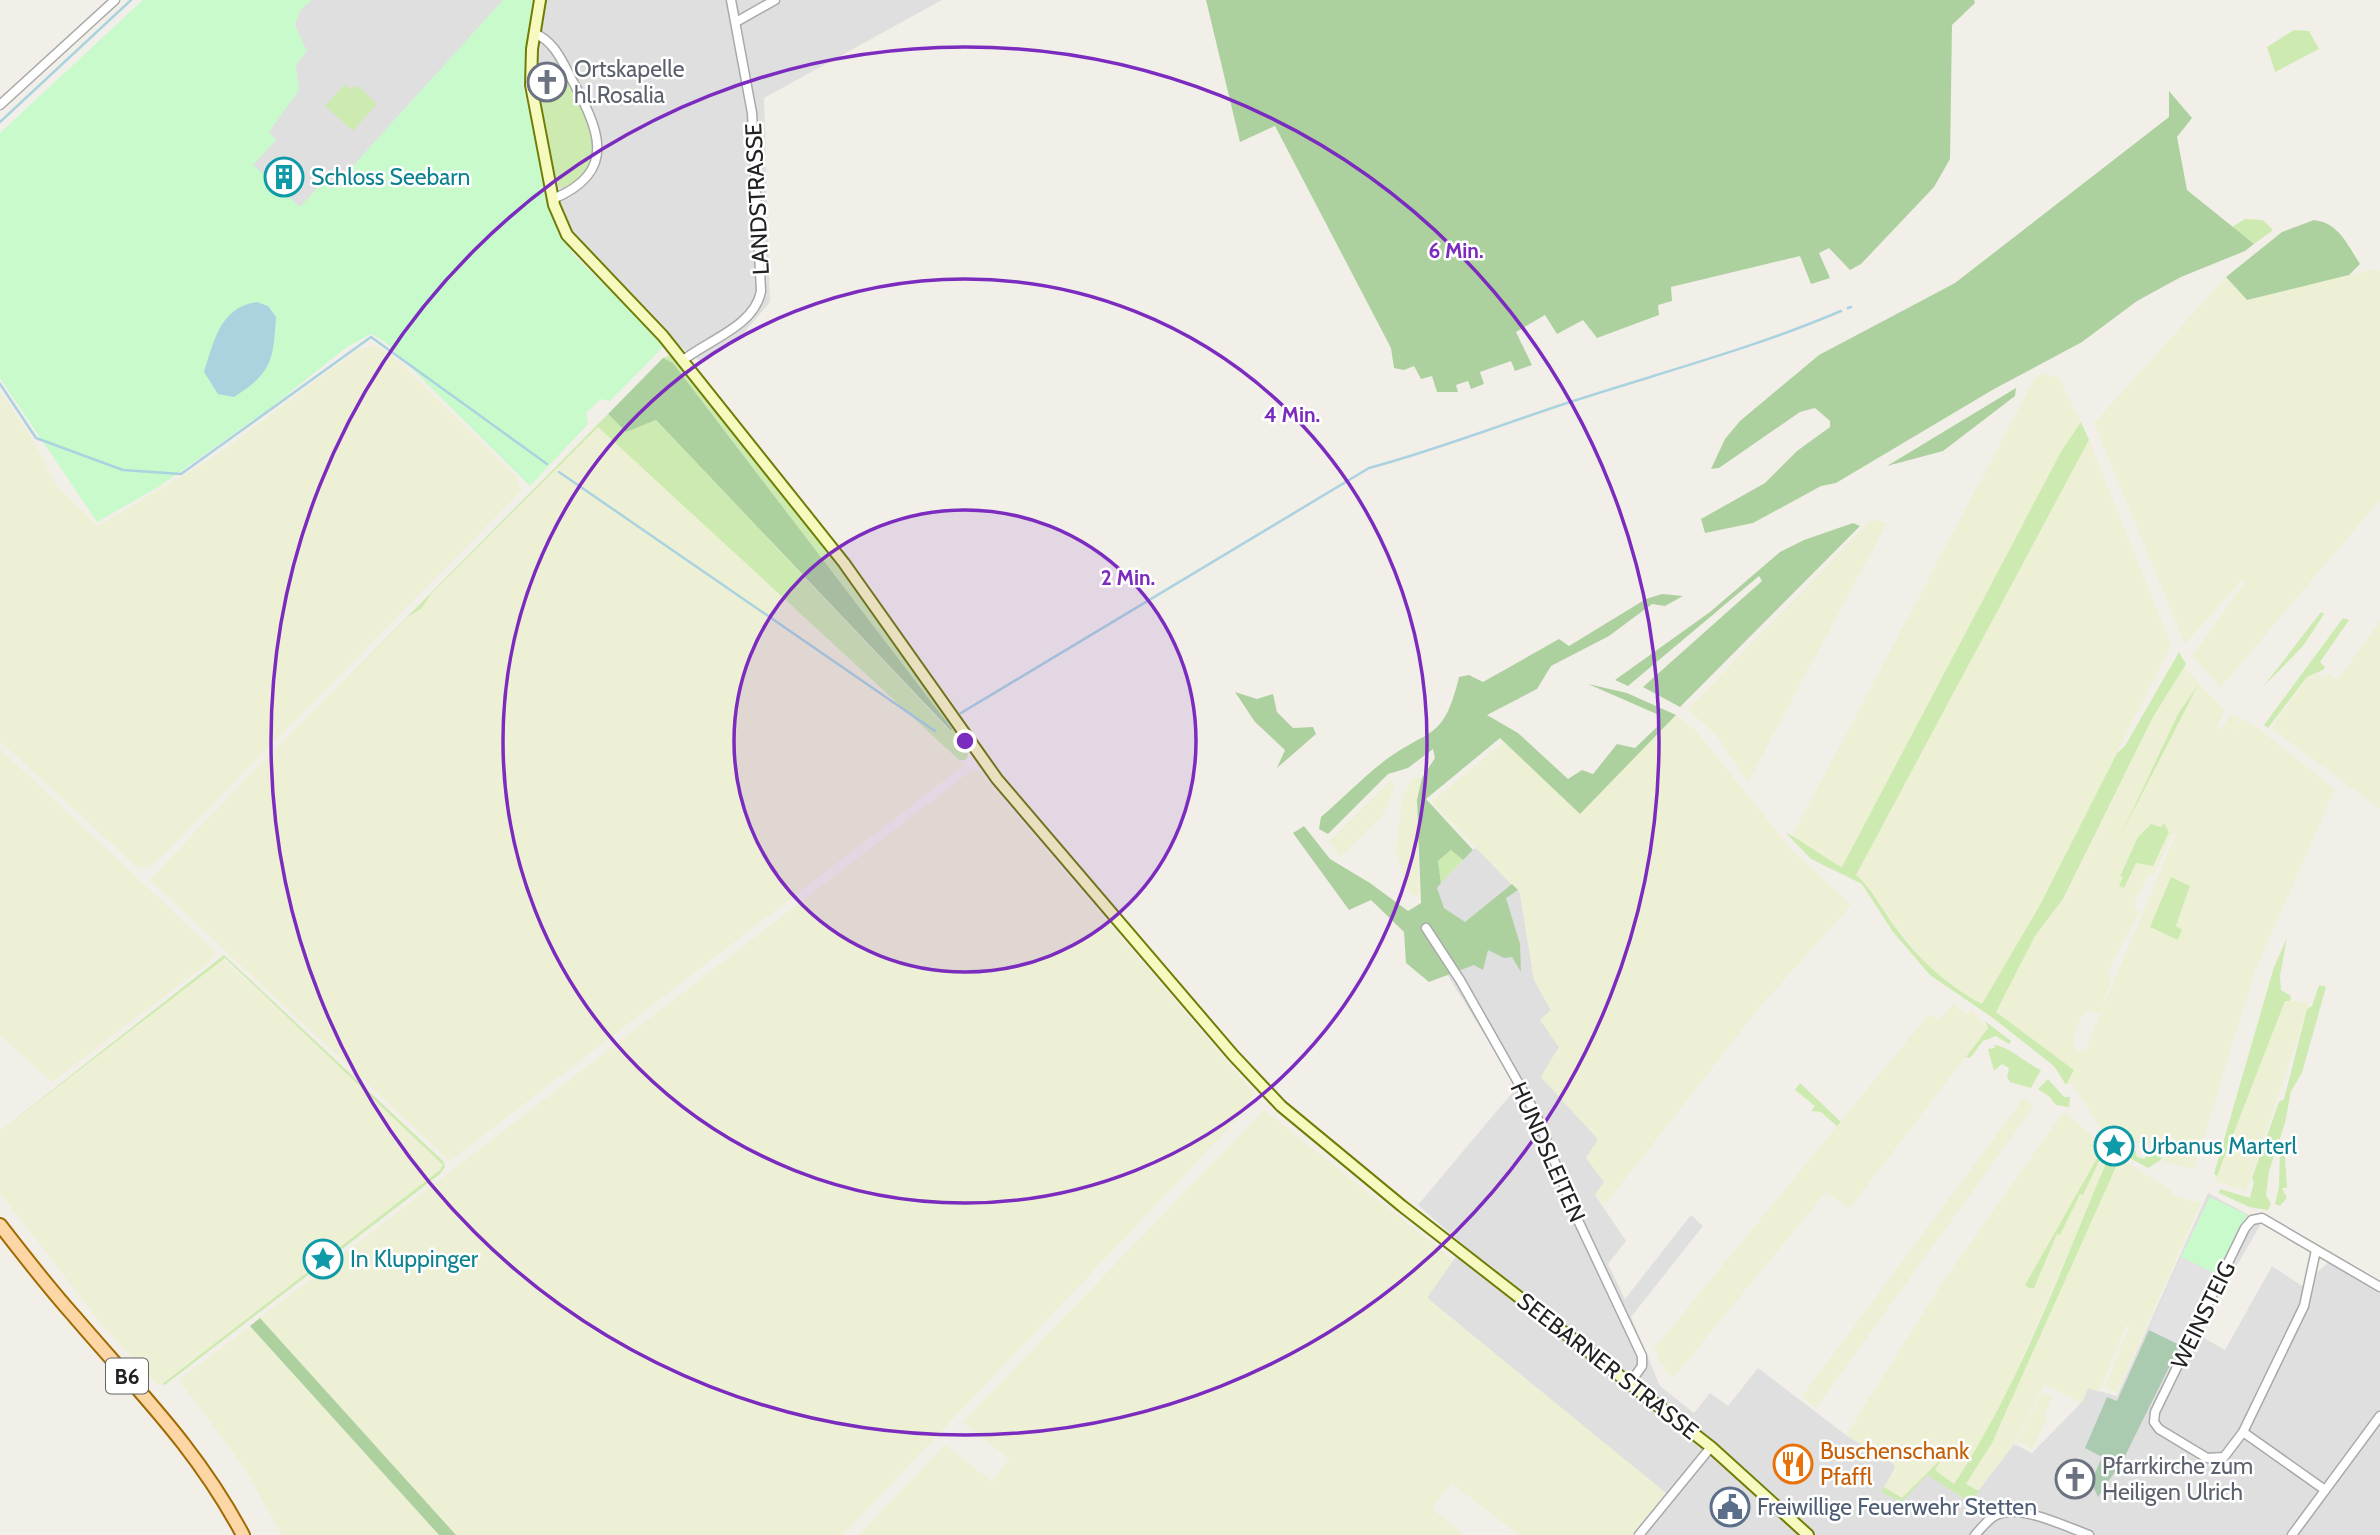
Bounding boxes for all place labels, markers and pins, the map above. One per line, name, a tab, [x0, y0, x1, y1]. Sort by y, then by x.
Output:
place label: Ortskapelle hl.Rosalia	[574, 55, 685, 109]
church icon: Ortskapelle hl.Rosalia	[526, 61, 568, 103]
building icon: Schloss Seebarn	[263, 156, 305, 198]
place label: Schloss Seebarn	[311, 163, 470, 191]
centre of rings	[953, 729, 977, 753]
place icon: Urbanus Marterl	[2093, 1125, 2135, 1167]
place label: Urbanus Marterl	[2141, 1132, 2298, 1160]
place icon: In Kluppinger	[302, 1238, 344, 1280]
place label: In Kluppinger	[350, 1245, 479, 1273]
place label: Buschenschank Pfaffl	[1820, 1437, 1970, 1491]
restaurant icon: Buschenschank Pfaffl	[1772, 1443, 1814, 1485]
place label: Pfarrkirche zum Heiligen Ulrich	[2102, 1452, 2253, 1506]
church icon: Pfarrkirche zum Heiligen Ulrich	[2054, 1458, 2096, 1500]
public building icon: Freiwillige Feuerwehr Stetten	[1709, 1486, 1751, 1528]
place label: Freiwillige Feuerwehr Stetten	[1757, 1493, 2037, 1521]

